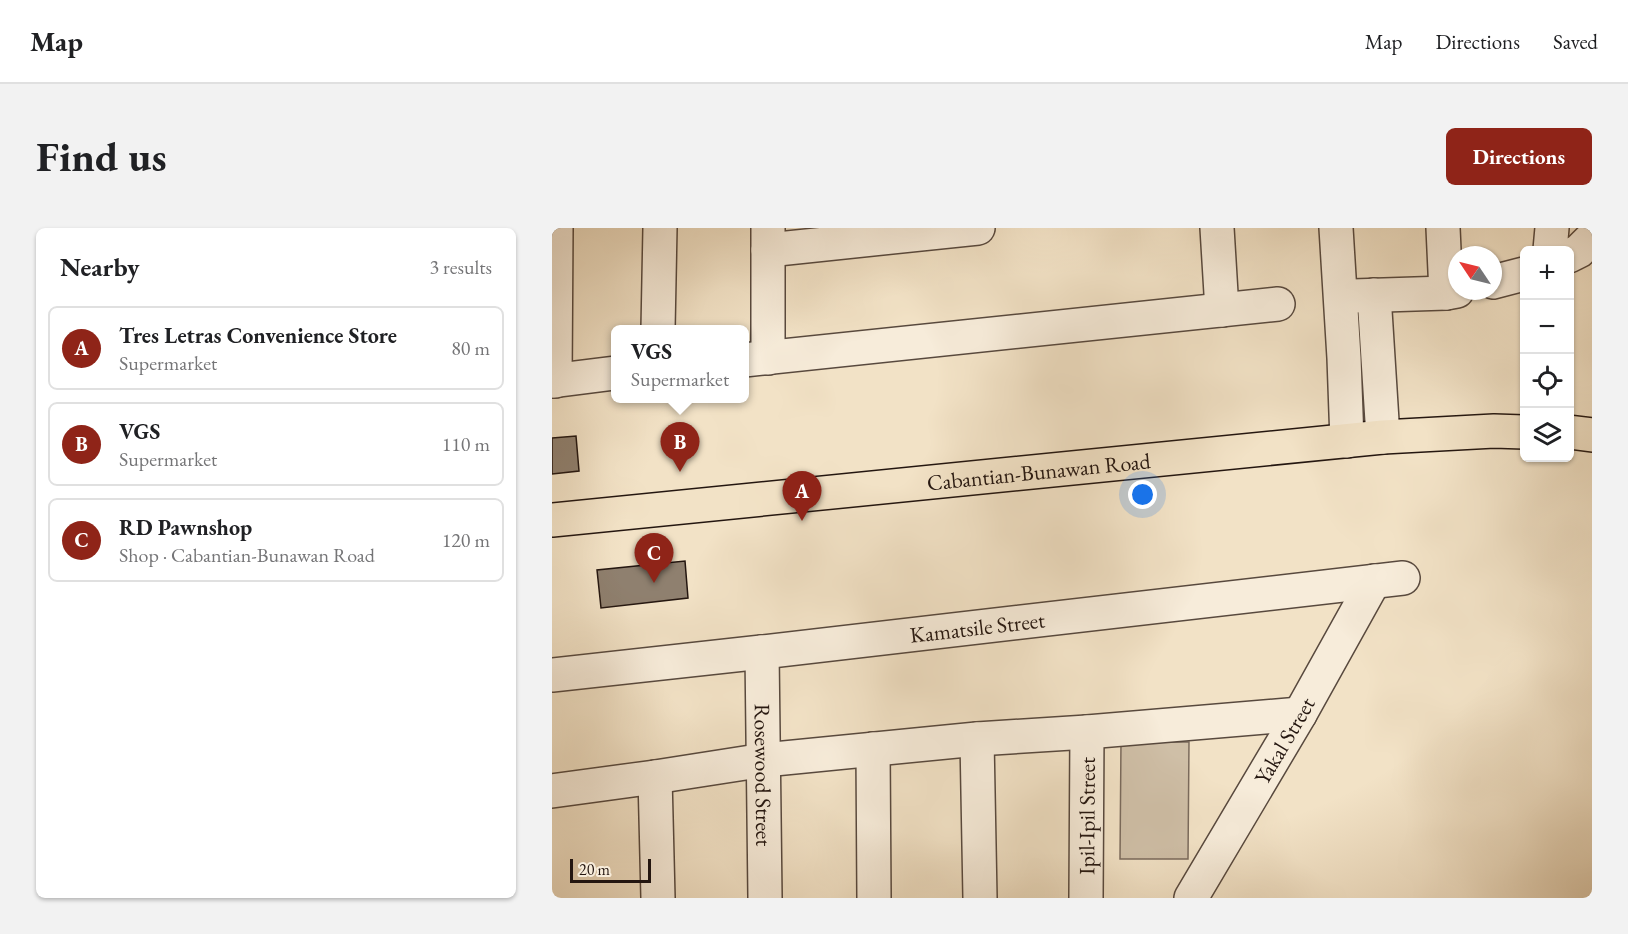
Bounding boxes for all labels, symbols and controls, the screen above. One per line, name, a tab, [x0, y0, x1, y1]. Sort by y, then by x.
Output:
text: Map	[30, 23, 83, 59]
text: Map	[1365, 28, 1402, 55]
text: Directions	[1435, 28, 1520, 55]
text: Saved	[1553, 28, 1598, 55]
button: Directions	[1446, 128, 1592, 185]
text: Find us	[36, 129, 167, 184]
north arrow	[1448, 246, 1502, 300]
map controls	[1520, 246, 1574, 462]
button: +	[1520, 246, 1574, 300]
text: Nearby	[60, 250, 140, 284]
text: 3 results	[429, 254, 492, 280]
button: −	[1520, 300, 1574, 354]
text: Tres Letras Convenience Store	[119, 321, 397, 350]
popup	[611, 325, 749, 403]
text: A	[74, 335, 89, 361]
text: 80 m	[451, 335, 490, 361]
text: VGS	[631, 337, 672, 366]
text: Supermarket	[119, 350, 217, 376]
button: locate	[1520, 354, 1574, 408]
text: Supermarket	[631, 366, 729, 392]
button: layers	[1520, 408, 1574, 462]
text: VGS	[119, 417, 160, 446]
pin: B	[660, 422, 700, 472]
text: B	[75, 431, 88, 457]
text: 110 m	[442, 431, 490, 457]
text: Supermarket	[119, 446, 217, 472]
street label: Cabantian-Bunawan Road	[925, 446, 1153, 497]
pin: A	[782, 472, 822, 521]
your location	[1128, 480, 1157, 509]
text: RD Pawnshop	[119, 513, 252, 542]
text: C	[74, 527, 89, 553]
text: 120 m	[442, 527, 490, 553]
pin: C	[634, 534, 674, 583]
text: Shop · Cabantian-Bunawan Road	[119, 542, 375, 568]
street label: Kamatsile Street	[908, 605, 1047, 650]
street label: Yakal Street	[1248, 692, 1322, 790]
street label: Rosewood Street	[748, 704, 778, 847]
street label: Ipil-Ipil Street	[1072, 757, 1102, 875]
scale bar	[570, 856, 651, 884]
text: 20 m	[579, 859, 610, 880]

